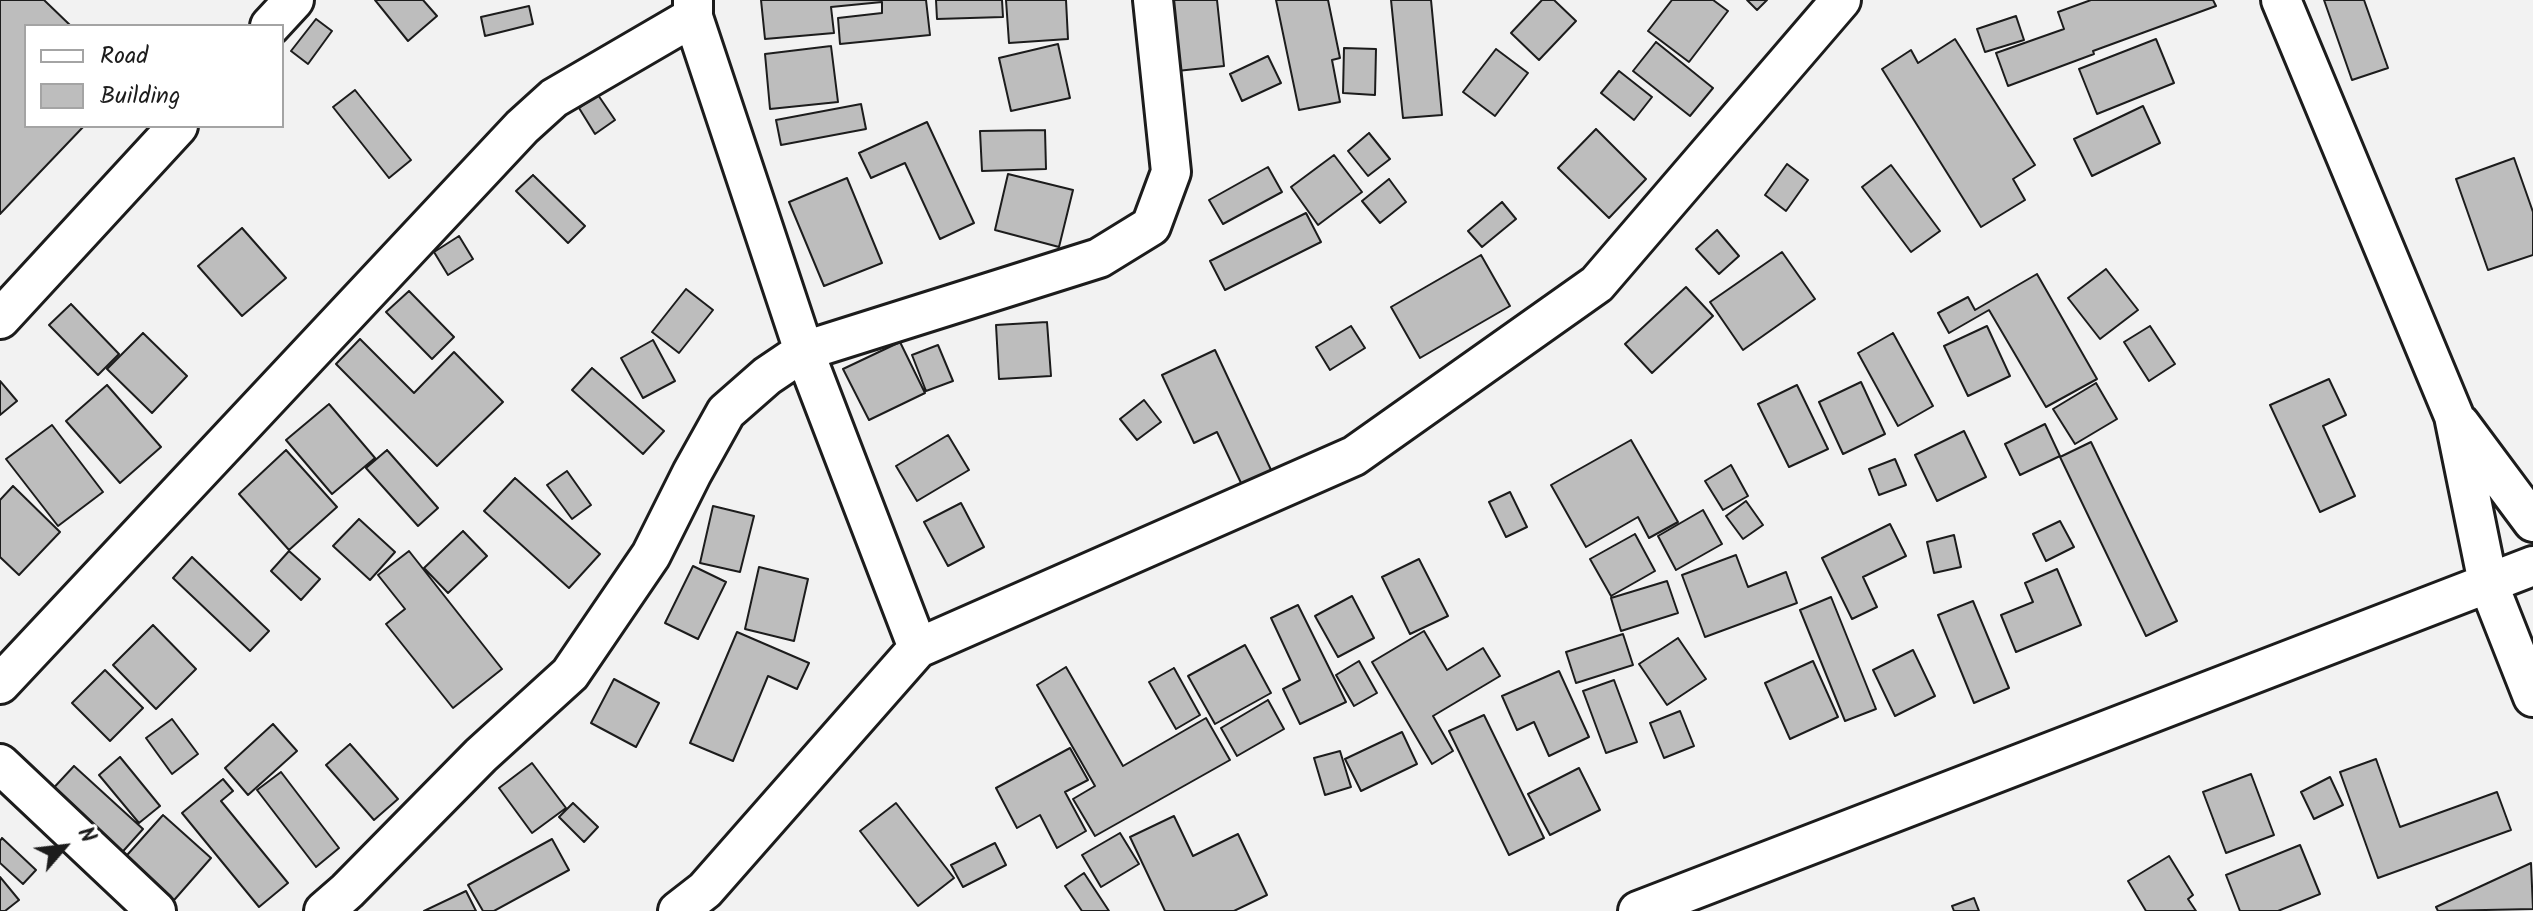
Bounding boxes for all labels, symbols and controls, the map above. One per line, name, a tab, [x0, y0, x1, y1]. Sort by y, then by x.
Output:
legend	[24, 24, 284, 128]
text: Road	[100, 37, 148, 76]
text: Building	[100, 77, 180, 116]
north arrow	[24, 807, 104, 887]
text: N	[67, 821, 104, 850]

